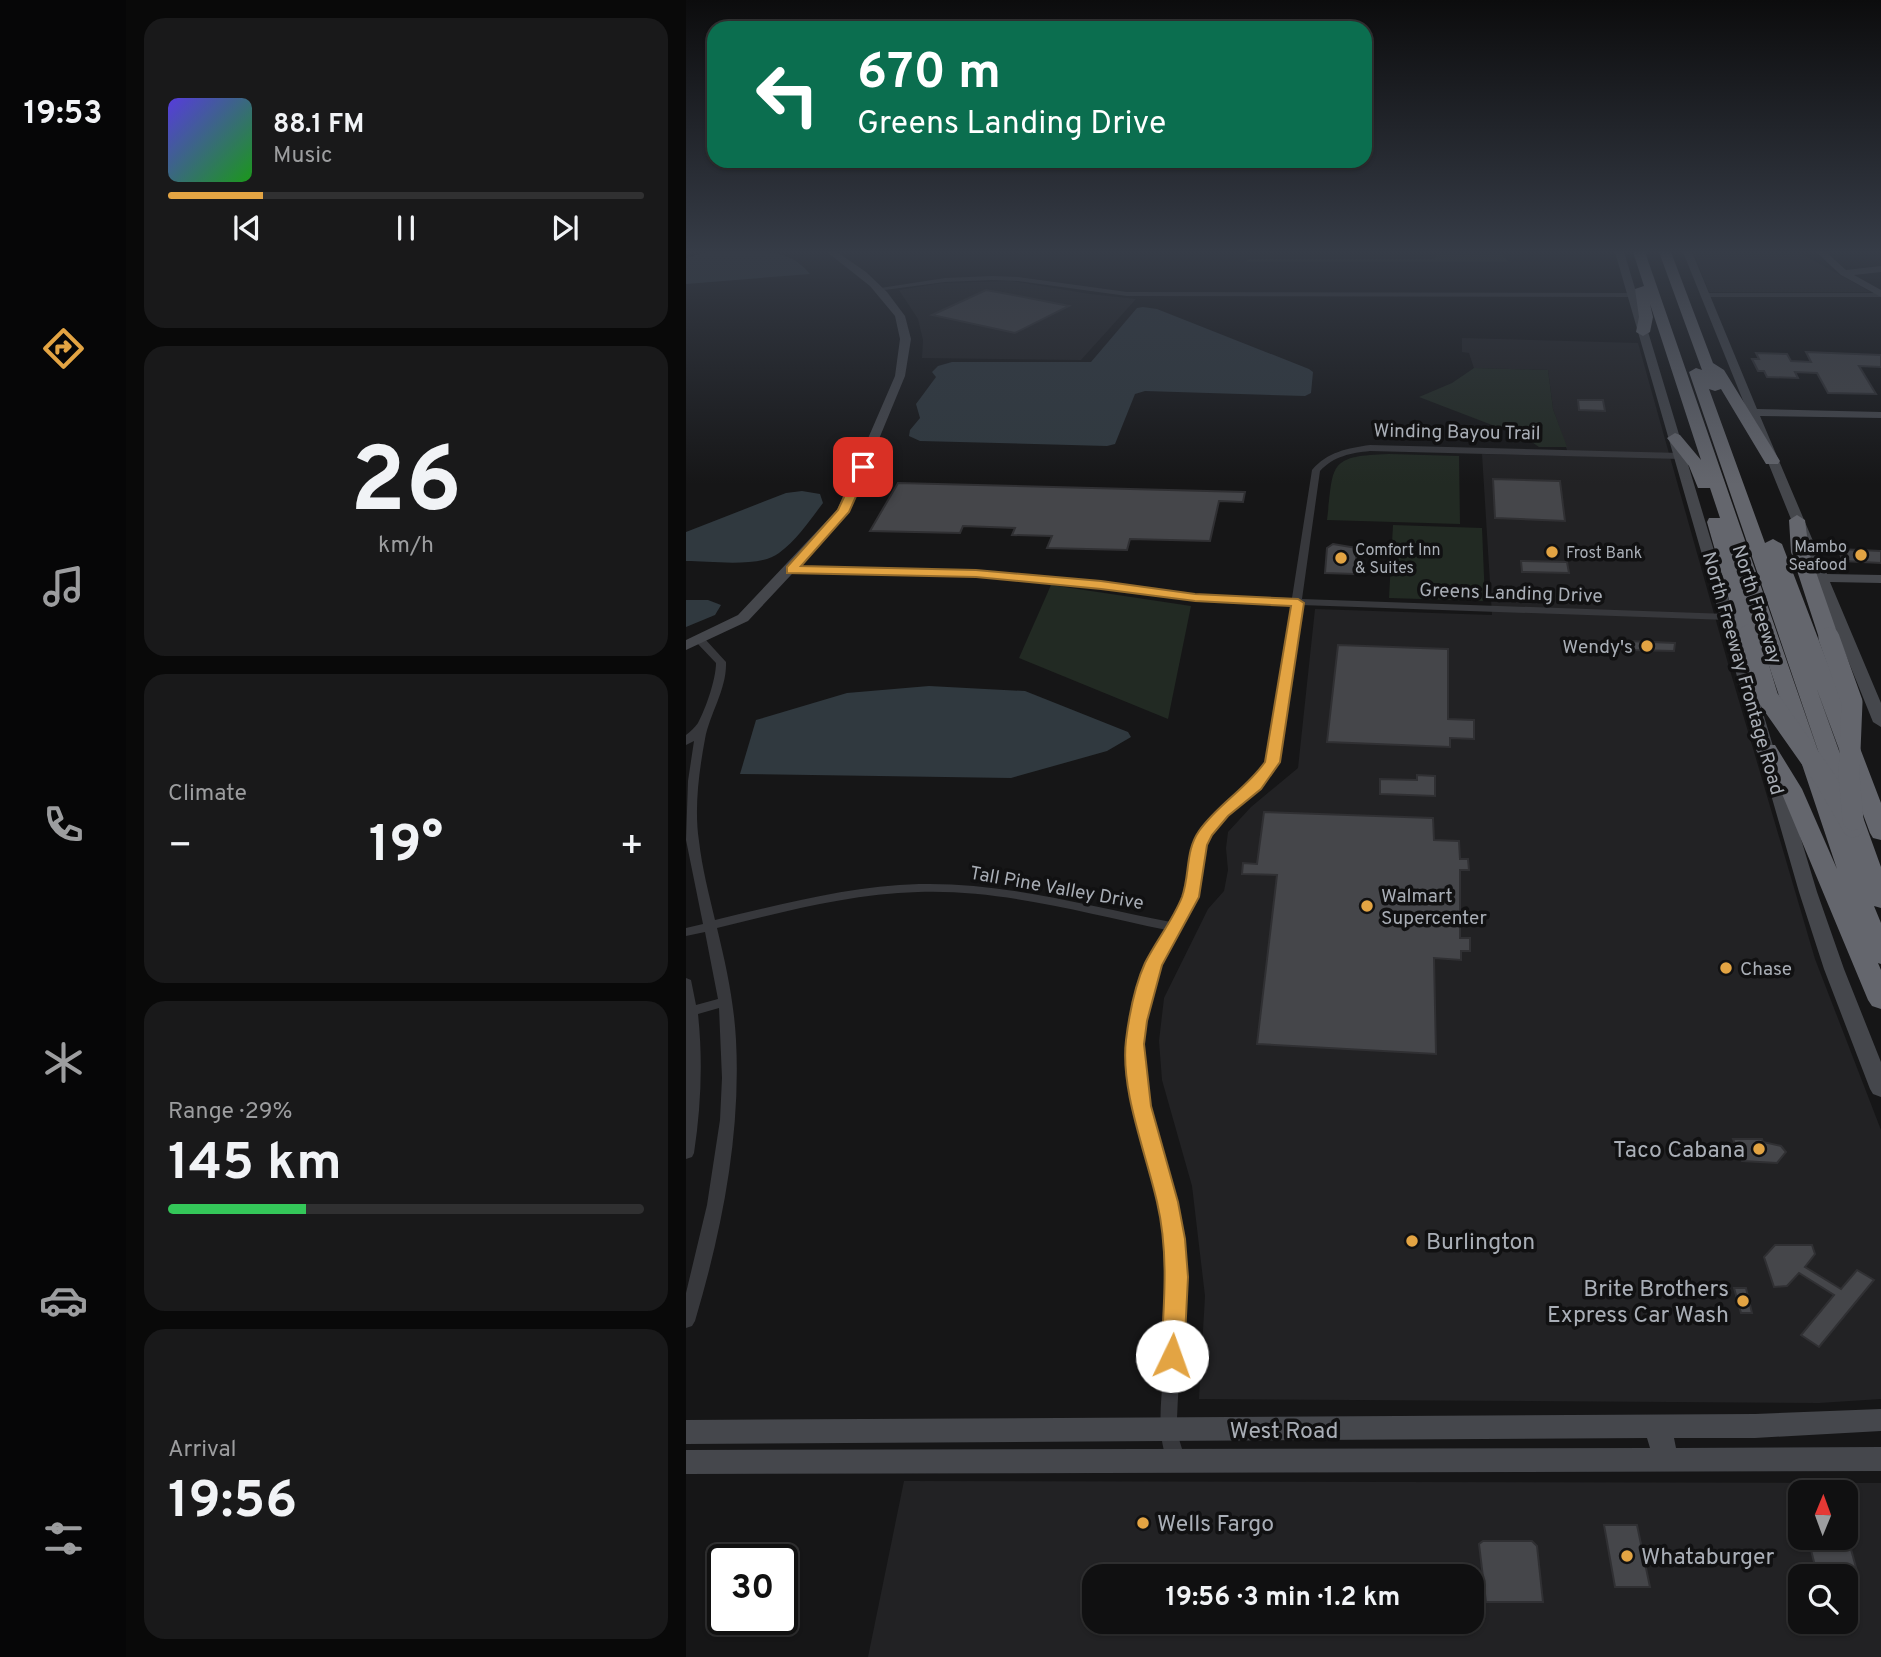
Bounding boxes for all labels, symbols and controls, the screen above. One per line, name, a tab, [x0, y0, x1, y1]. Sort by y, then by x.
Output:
text: 670 m	[857, 44, 1001, 106]
icon: left	[742, 49, 833, 140]
text: 19:53	[24, 95, 102, 135]
text: Greens Landing Drive	[857, 105, 1166, 145]
text: 88.1 FM	[273, 109, 364, 142]
text: Music	[273, 142, 333, 171]
icon: previous	[228, 209, 266, 247]
icon: pause	[387, 209, 425, 247]
icon: next	[546, 209, 584, 247]
icon: directions	[39, 324, 88, 373]
street label: Winding Bayou Trail	[1373, 420, 1541, 446]
text: 26	[350, 429, 462, 544]
pin	[833, 437, 893, 497]
icon: arrive	[844, 448, 882, 486]
text: km/h	[378, 532, 434, 561]
place label: Mambo Seafood	[1788, 538, 1847, 576]
place label: Comfort Inn & Suites	[1355, 541, 1441, 579]
street label: North Freeway	[1726, 542, 1787, 667]
marker: Frost Bank	[1544, 544, 1560, 560]
place label: Frost Bank	[1566, 544, 1642, 564]
marker: Mambo Seafood	[1853, 547, 1869, 563]
street label: North Freeway Frontage Road	[1696, 549, 1788, 798]
marker: Comfort Inn & Suites	[1333, 550, 1349, 566]
icon: music	[39, 562, 88, 611]
street label: Greens Landing Drive	[1419, 579, 1603, 609]
place label: Wendy's	[1562, 636, 1633, 660]
marker: Wendy's	[1639, 638, 1655, 654]
text: Climate	[168, 780, 247, 809]
icon: phone	[39, 800, 88, 849]
text: 19°	[369, 814, 443, 880]
text: −	[168, 823, 193, 872]
text: +	[619, 823, 644, 872]
street label: Tall Pine Valley Drive	[968, 862, 1146, 916]
place label: Walmart Supercenter	[1381, 885, 1487, 931]
marker: Walmart Supercenter	[1359, 898, 1375, 914]
place label: Chase	[1740, 958, 1792, 982]
marker: Chase	[1718, 960, 1734, 976]
icon: climate	[39, 1038, 88, 1087]
text: Range · 29%	[168, 1098, 293, 1127]
text: 145 km	[168, 1132, 342, 1198]
place label: Taco Cabana	[1613, 1137, 1745, 1166]
marker: Taco Cabana	[1751, 1141, 1767, 1157]
place label: Burlington	[1426, 1229, 1535, 1258]
marker: Burlington	[1404, 1233, 1420, 1249]
icon: car	[39, 1276, 88, 1325]
place label: Brite Brothers Express Car Wash	[1547, 1276, 1729, 1331]
marker: Brite Brothers Express Car Wash	[1735, 1293, 1751, 1309]
position arrow	[1135, 1319, 1209, 1393]
street label: West Road	[1230, 1418, 1338, 1447]
text: Arrival	[168, 1436, 237, 1465]
text: 19:56	[168, 1470, 297, 1536]
north arrow	[1788, 1480, 1858, 1550]
map controls	[1788, 1480, 1858, 1634]
place label: Wells Fargo	[1157, 1511, 1274, 1540]
icon: filters	[39, 1514, 88, 1563]
marker: Wells Fargo	[1135, 1515, 1151, 1531]
speed limit sign: 30	[707, 1544, 798, 1635]
place label: Whataburger	[1641, 1544, 1775, 1573]
marker: Whataburger	[1619, 1548, 1635, 1564]
button: search	[1788, 1564, 1858, 1634]
text: 19:56 · 3 min · 1.2 km	[1166, 1582, 1400, 1615]

